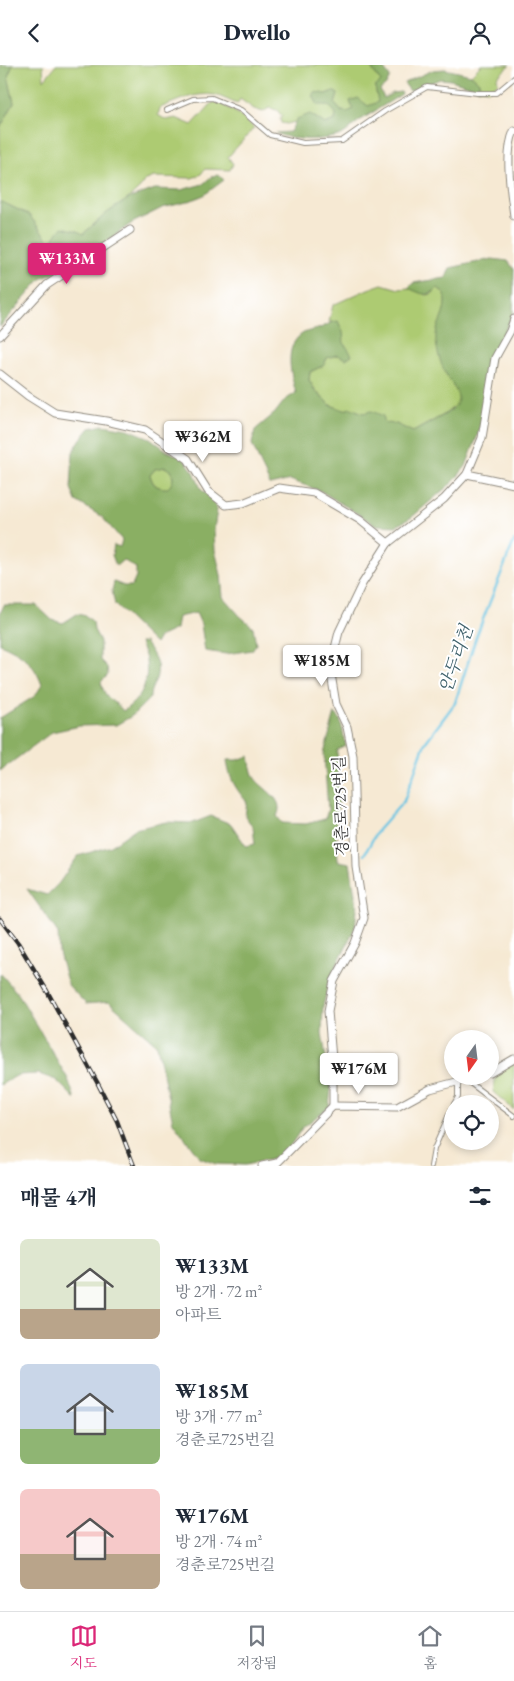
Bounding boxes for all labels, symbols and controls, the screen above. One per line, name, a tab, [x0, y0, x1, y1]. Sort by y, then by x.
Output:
text: Dwello	[224, 18, 290, 47]
icon: back	[20, 19, 48, 47]
icon: person	[466, 19, 494, 47]
pin: ₩133M	[32, 243, 102, 285]
text: ₩133M	[39, 248, 95, 269]
pin: ₩362M	[168, 421, 238, 463]
text: ₩362M	[175, 426, 231, 447]
water label: 안두리천	[433, 621, 478, 695]
pin: ₩185M	[287, 645, 357, 687]
text: ₩185M	[294, 650, 350, 671]
street label: 경춘로725번길	[328, 755, 353, 856]
north arrow	[444, 1030, 499, 1085]
map controls	[444, 1030, 499, 1150]
pin: ₩176M	[324, 1053, 394, 1095]
text: ₩176M	[331, 1058, 387, 1079]
button: locate	[444, 1095, 499, 1150]
icon: filters	[466, 1182, 494, 1210]
text: 매물 4개	[20, 1184, 97, 1211]
text: ₩133M	[175, 1252, 249, 1279]
icon: home	[60, 1259, 120, 1319]
text: 방 2개 · 72 m²	[175, 1281, 262, 1302]
text: 아파트	[175, 1304, 221, 1325]
text: ₩185M	[175, 1377, 249, 1404]
icon: home	[60, 1384, 120, 1444]
text: 방 3개 · 77 m²	[175, 1406, 262, 1427]
text: 경춘로725번길	[175, 1429, 275, 1450]
text: ₩176M	[175, 1502, 249, 1529]
icon: home	[60, 1509, 120, 1569]
text: 방 2개 · 74 m²	[175, 1531, 262, 1552]
text: 경춘로725번길	[175, 1554, 275, 1575]
tab: 지도	[70, 1622, 98, 1672]
tab: 저장됨	[237, 1622, 277, 1672]
tab: 홈	[416, 1622, 444, 1672]

